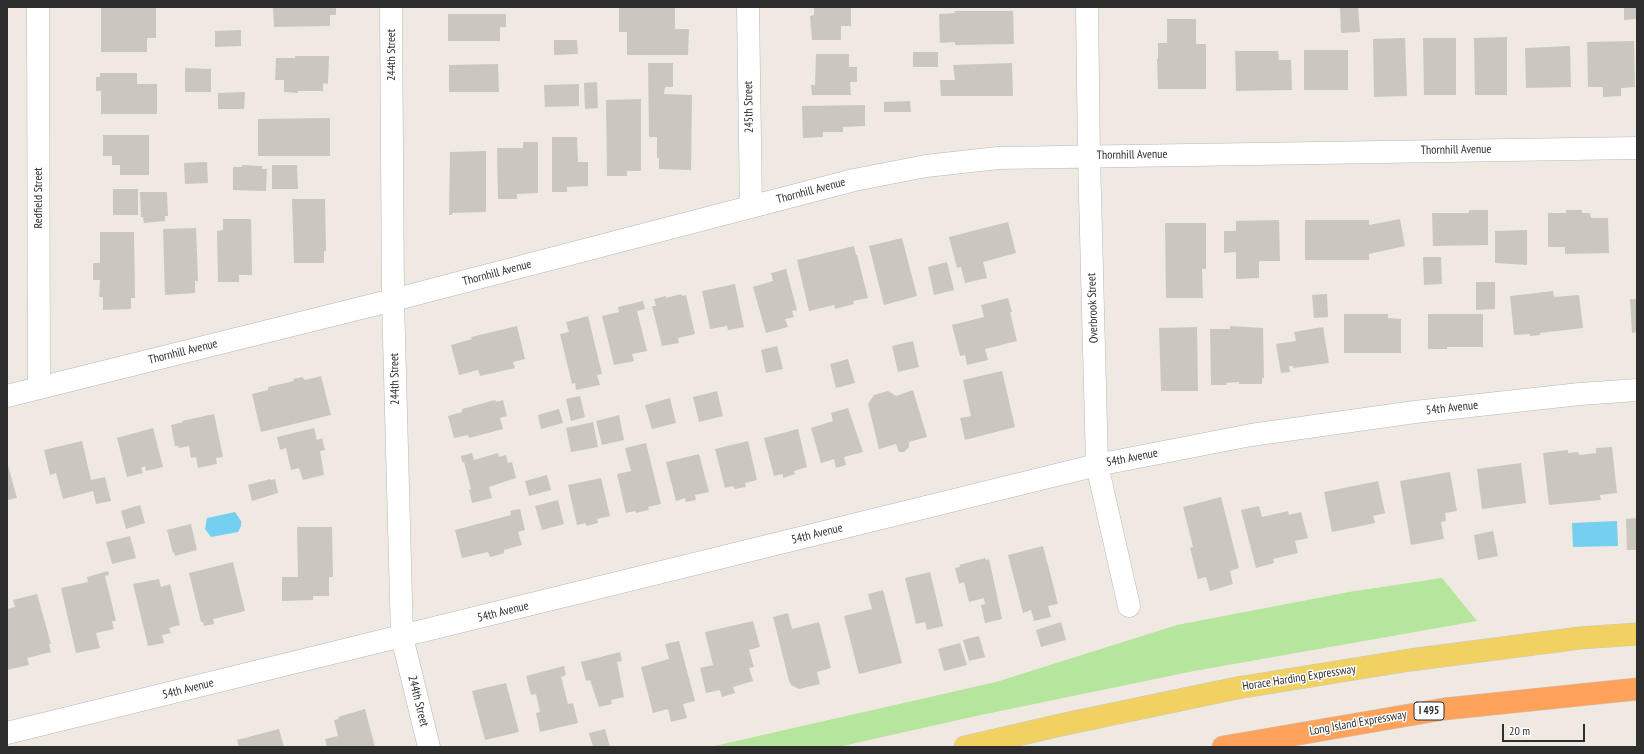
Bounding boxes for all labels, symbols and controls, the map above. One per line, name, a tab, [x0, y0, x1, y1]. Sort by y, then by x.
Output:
street label: 244th Street	[385, 29, 399, 81]
street label: 245th Street	[741, 81, 757, 133]
street label: Thornhill Avenue	[1421, 142, 1491, 158]
street label: Thornhill Avenue	[1097, 147, 1167, 163]
street label: Redfield Street	[32, 167, 46, 229]
street label: Thornhill Avenue	[775, 175, 847, 207]
street label: Thornhill Avenue	[461, 257, 533, 289]
street label: Overbrook Street	[1085, 273, 1101, 343]
street label: Thornhill Avenue	[147, 336, 219, 368]
street label: 244th Street	[387, 353, 403, 405]
street label: 54th Avenue	[1425, 398, 1479, 418]
street label: 54th Avenue	[1105, 446, 1159, 470]
street label: 54th Avenue	[790, 521, 844, 547]
street label: 54th Avenue	[476, 599, 530, 625]
street label: Horace Harding Expressway	[1241, 662, 1357, 694]
street label: 244th Street	[405, 674, 431, 728]
street label: 54th Avenue	[161, 676, 215, 702]
road number: I 495	[1414, 702, 1444, 720]
street label: Long Island Expressway	[1308, 707, 1408, 739]
scale bar	[1504, 716, 1587, 742]
text: 20 m	[1509, 723, 1530, 738]

